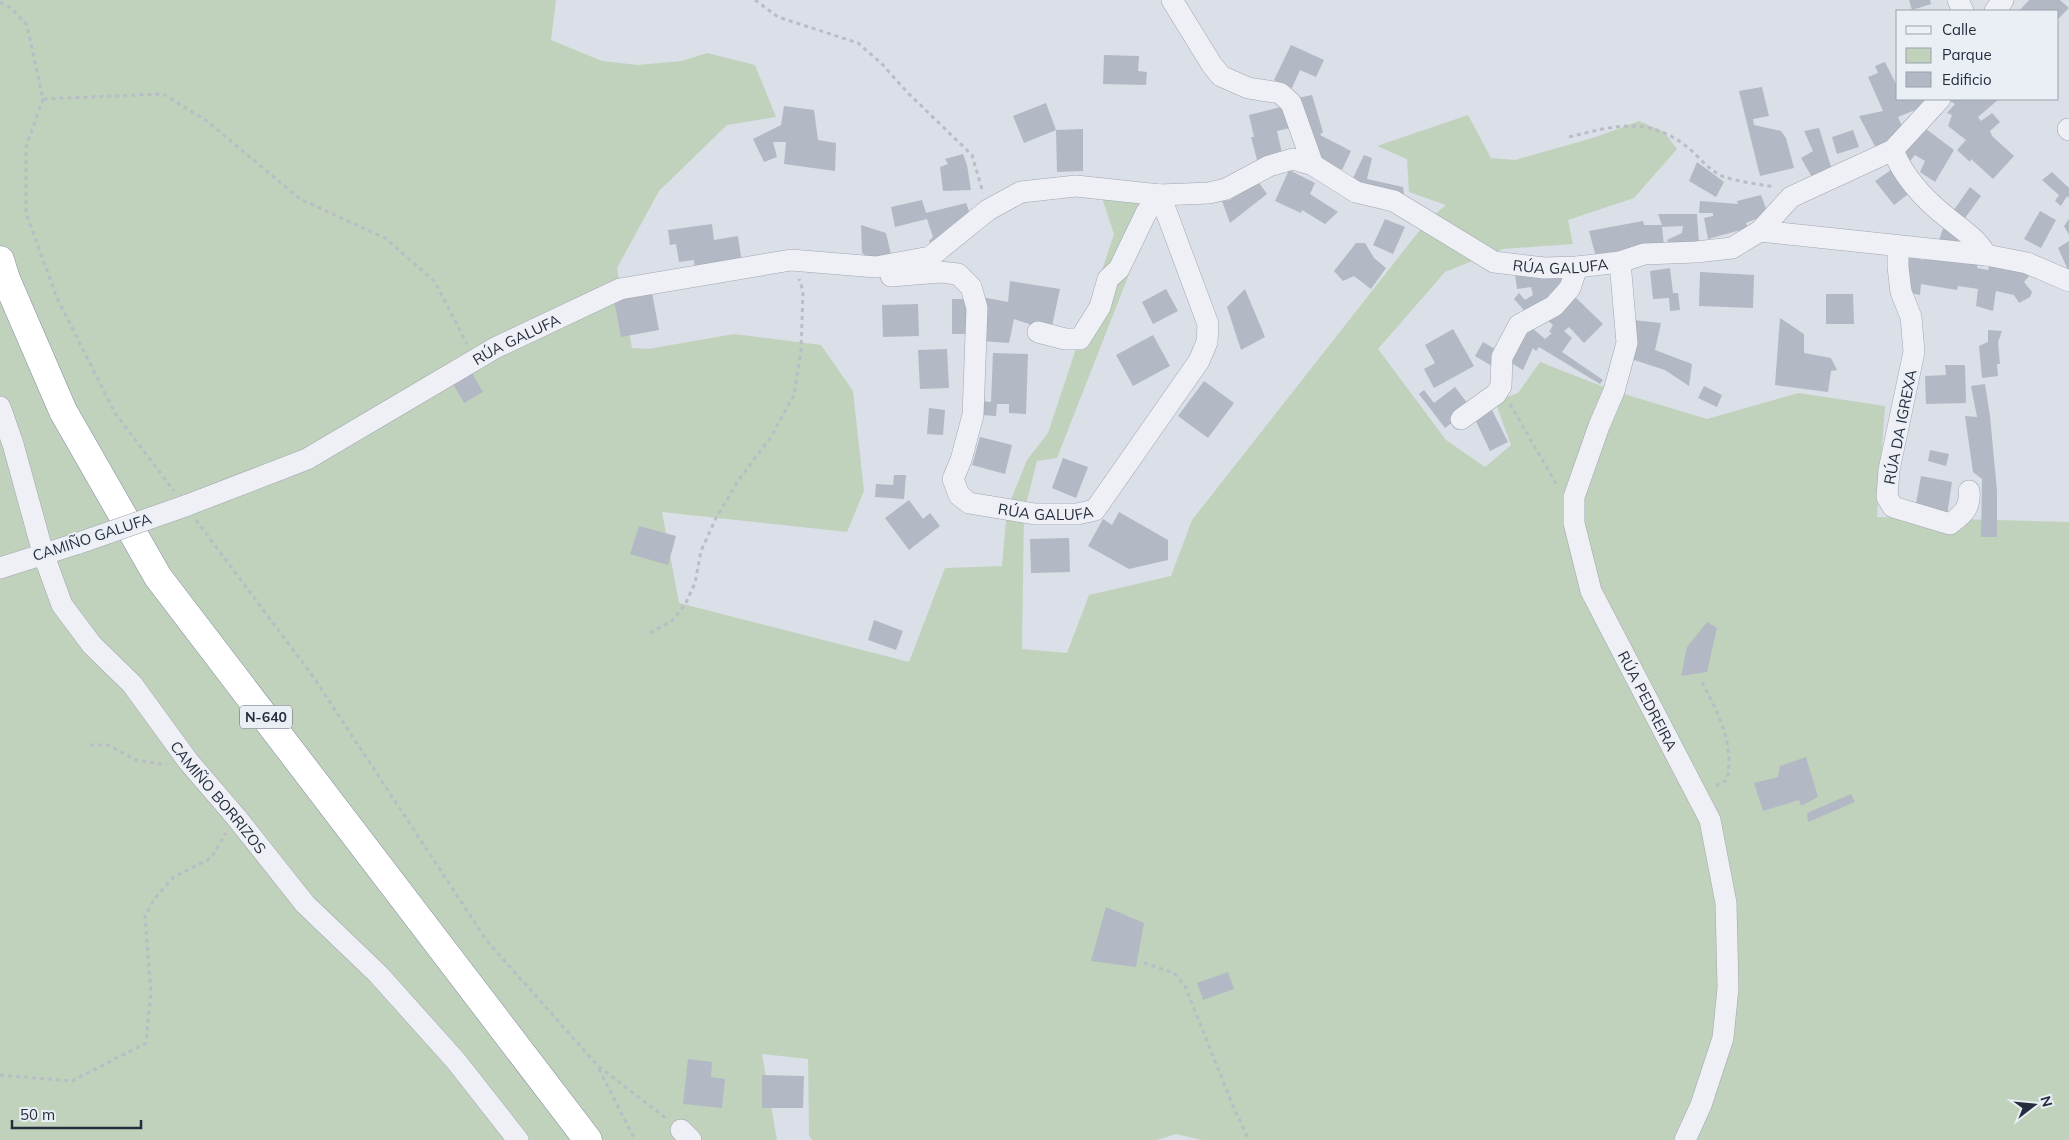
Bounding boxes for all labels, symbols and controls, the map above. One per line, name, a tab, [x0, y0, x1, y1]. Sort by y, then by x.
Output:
legend	[1896, 10, 2059, 100]
text: Calle	[1942, 20, 1976, 39]
text: Parque	[1942, 45, 1992, 64]
text: Edificio	[1942, 70, 1992, 89]
street label: RÚA GALUFA	[1512, 254, 1609, 278]
street label: RÚA GALUFA	[469, 309, 563, 369]
street label: RÚA DA IGREXA	[1880, 368, 1920, 486]
street label: RÚA GALUFA	[997, 498, 1095, 524]
street label: CAMIÑO GALUFA	[30, 509, 154, 565]
street label: RÚA PEDREIRA	[1614, 647, 1682, 754]
road number: N-640	[240, 706, 292, 729]
street label: CAMIÑO BORRIZOS	[167, 737, 271, 857]
north arrow	[2009, 1080, 2059, 1130]
text: N	[2036, 1094, 2057, 1109]
scale bar	[12, 1098, 141, 1130]
text: 50 m	[20, 1105, 55, 1124]

